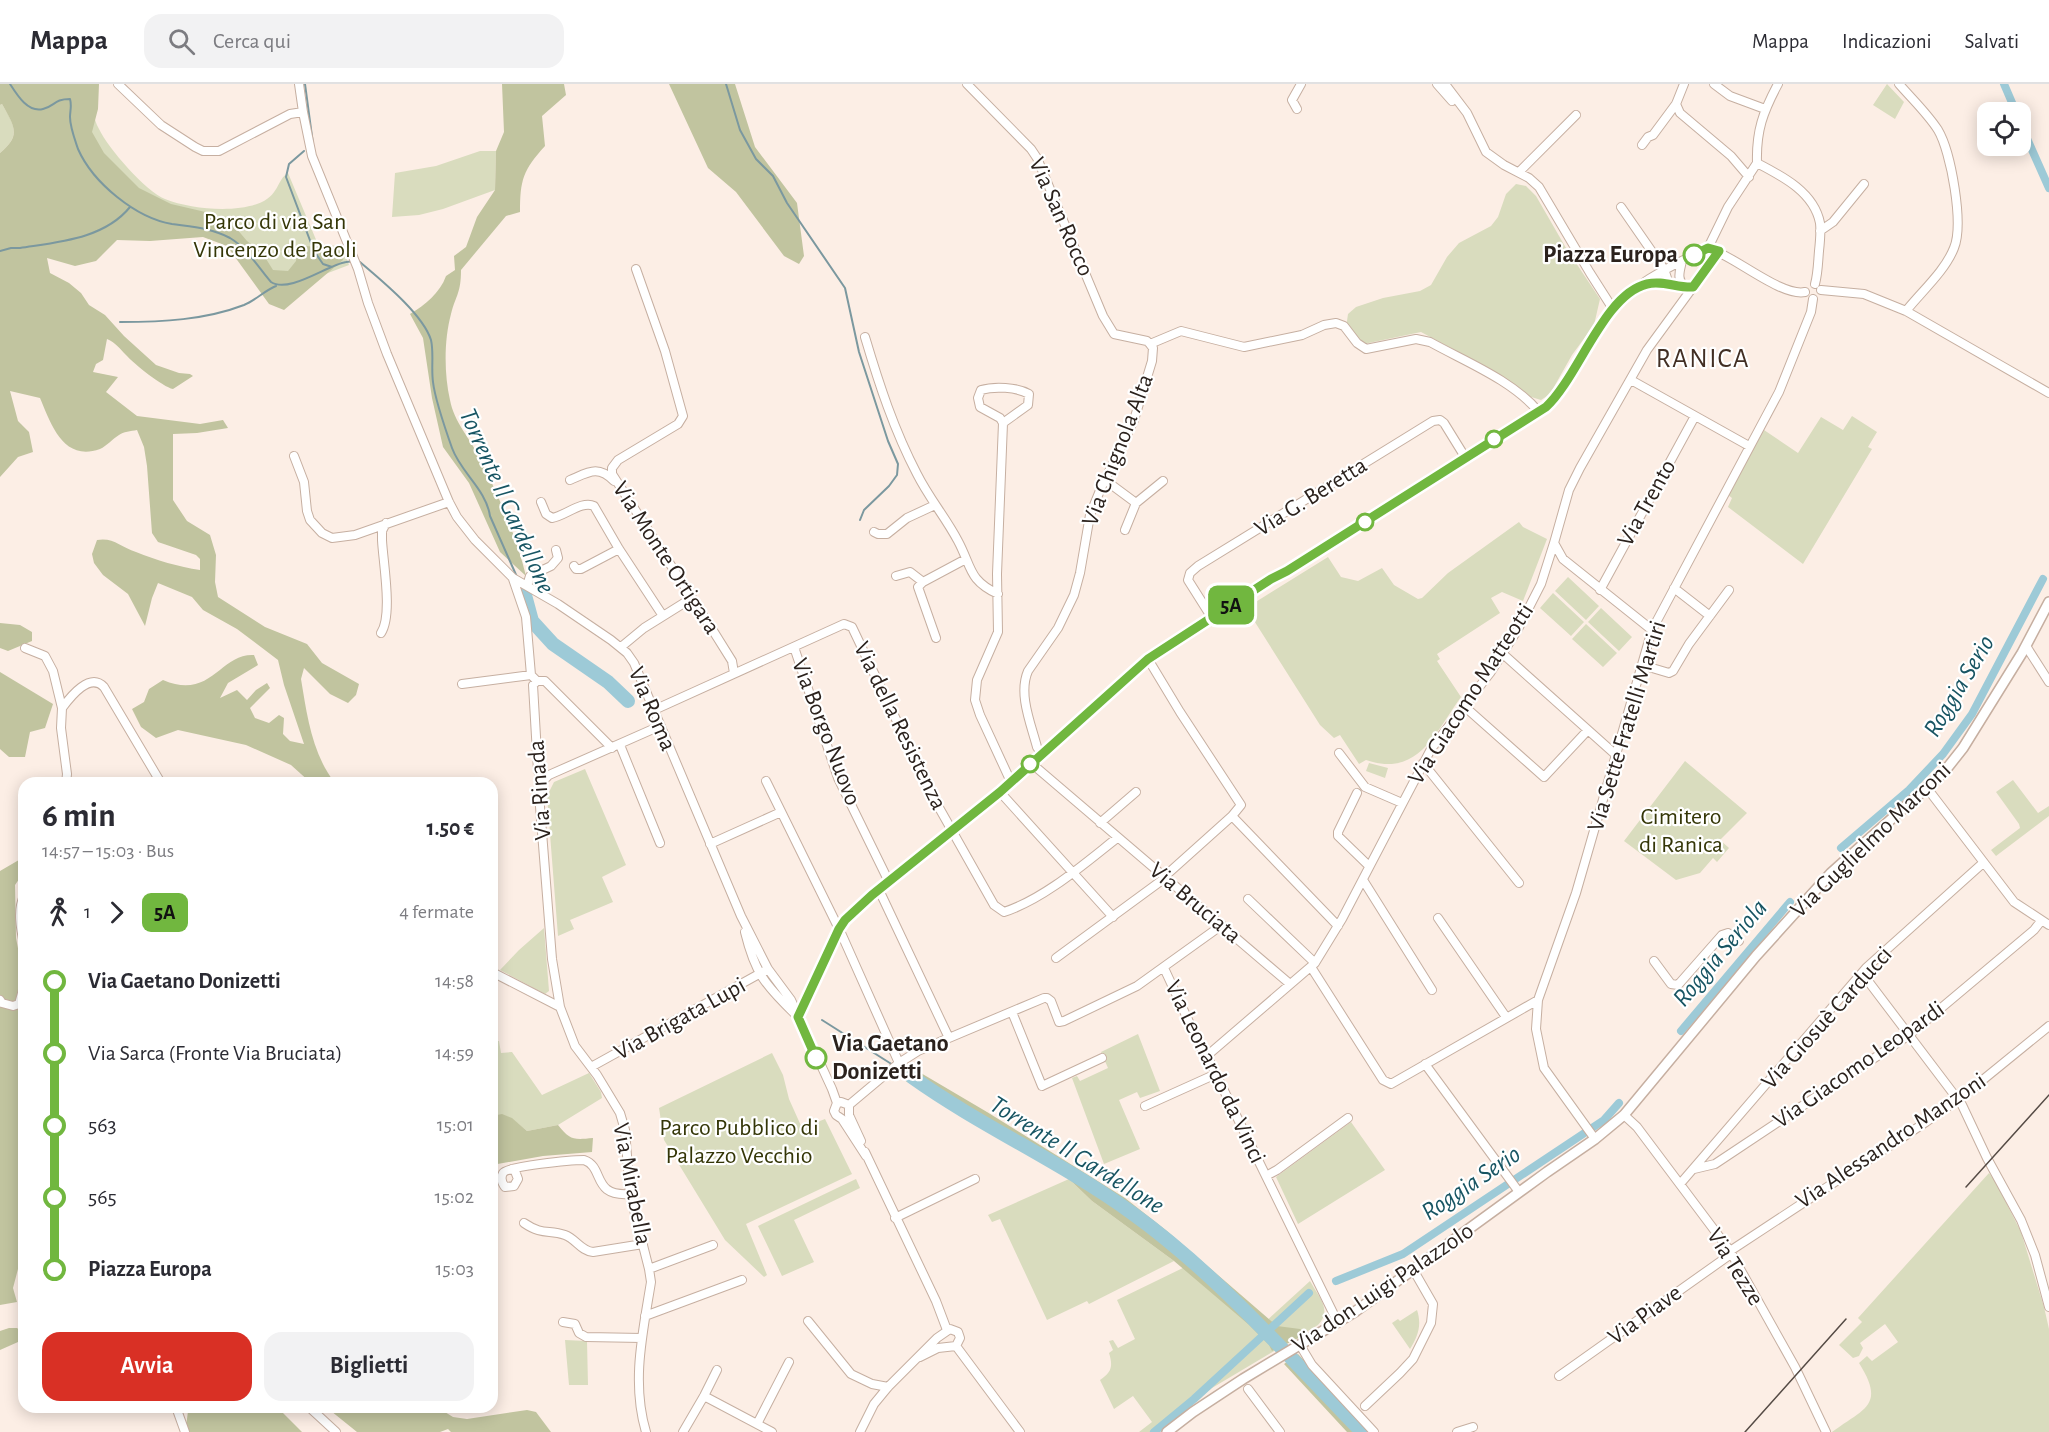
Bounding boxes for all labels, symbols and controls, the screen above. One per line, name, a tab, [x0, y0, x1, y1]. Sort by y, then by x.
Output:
search box	[144, 14, 564, 68]
icon: search	[165, 25, 198, 58]
text: Mappa	[30, 27, 108, 55]
text: Cerca qui	[213, 30, 291, 52]
text: Mappa	[1752, 31, 1809, 52]
text: Indicazioni	[1842, 31, 1932, 52]
text: Salvati	[1965, 31, 2019, 52]
map controls	[1977, 102, 2031, 156]
button: locate	[1977, 102, 2031, 156]
street label: Via San Rocco	[1024, 154, 1098, 280]
park label: Parco di via San Vincenzo de Paoli	[193, 210, 357, 262]
place label: Piazza Europa	[1543, 243, 1678, 267]
marker: Piazza Europa	[1683, 244, 1705, 266]
district label: RANICA	[1656, 345, 1750, 372]
street label: Via Chignola Alta	[1078, 371, 1158, 529]
water label: Torrente Il Gardellone	[454, 404, 560, 598]
unlabelled marker	[1485, 430, 1503, 448]
street label: Via G. Beretta	[1251, 453, 1371, 541]
street label: Via Trento	[1613, 456, 1681, 550]
street label: Via Monte Ortigara	[608, 477, 724, 639]
unlabelled marker	[1356, 513, 1374, 531]
line badge: 5A	[1204, 586, 1258, 624]
text: 5A	[1220, 595, 1242, 616]
street label: Via Giacomo Matteotti	[1404, 599, 1538, 789]
street label: Via Sette Fratelli Martiri	[1584, 618, 1670, 834]
water label: Roggia Serio	[1919, 631, 1999, 741]
street label: Via della Resistenza	[849, 638, 951, 814]
street label: Via Borgo Nuovo	[787, 655, 865, 809]
street label: Via Roma	[624, 663, 680, 755]
street label: Via Rinada	[525, 739, 555, 841]
unlabelled marker	[1021, 755, 1039, 773]
street label: Via Guglielmo Marconi	[1786, 758, 1956, 922]
text: 6 min	[42, 800, 116, 833]
park label: Cimitero di Ranica	[1639, 805, 1723, 857]
text: 1.50 €	[426, 817, 474, 839]
text: 14:57 – 15:03 · Bus	[42, 841, 174, 861]
street label: Via Bruciata	[1144, 858, 1246, 948]
water label: Roggia Seriola	[1668, 894, 1772, 1012]
icon: walk	[42, 896, 75, 929]
icon: forward	[100, 896, 133, 929]
text: 1	[84, 902, 91, 922]
text: 5A	[154, 902, 176, 923]
text: 4 fermate	[399, 902, 474, 922]
street label: Via Giosuè Carducci	[1757, 942, 1897, 1094]
text: Via Gaetano Donizetti	[88, 970, 281, 992]
text: 14:58	[435, 971, 474, 991]
street label: Via Brigata Lupi	[610, 973, 750, 1065]
street label: Via Leonardo da Vinci	[1160, 977, 1270, 1167]
street label: Via Giacomo Leopardi	[1769, 997, 1949, 1133]
place label: Via Gaetano Donizetti	[832, 1032, 949, 1084]
text: Via Sarca (Fronte Via Bruciata)	[88, 1042, 342, 1064]
text: 14:59	[435, 1043, 474, 1063]
marker: Via Gaetano Donizetti	[805, 1047, 827, 1069]
street label: Via Alessandro Manzoni	[1792, 1069, 1990, 1213]
water label: Torrente Il Gardellone	[985, 1091, 1169, 1219]
text: 563	[88, 1114, 117, 1136]
text: 15:01	[437, 1115, 474, 1135]
park label: Parco Pubblico di Palazzo Vecchio	[659, 1116, 819, 1168]
street label: Via Mirabella	[608, 1121, 656, 1247]
water label: Roggia Serio	[1417, 1141, 1525, 1225]
text: 565	[88, 1186, 117, 1208]
text: 15:02	[435, 1187, 474, 1207]
street label: Via don Luigi Palazzolo	[1288, 1218, 1478, 1358]
street label: Via Tezze	[1702, 1224, 1768, 1310]
text: Piazza Europa	[88, 1258, 212, 1280]
text: 15:03	[435, 1259, 474, 1279]
street label: Via Piave	[1604, 1281, 1686, 1349]
button: Avvia	[42, 1332, 252, 1401]
button: Biglietti	[264, 1332, 474, 1401]

